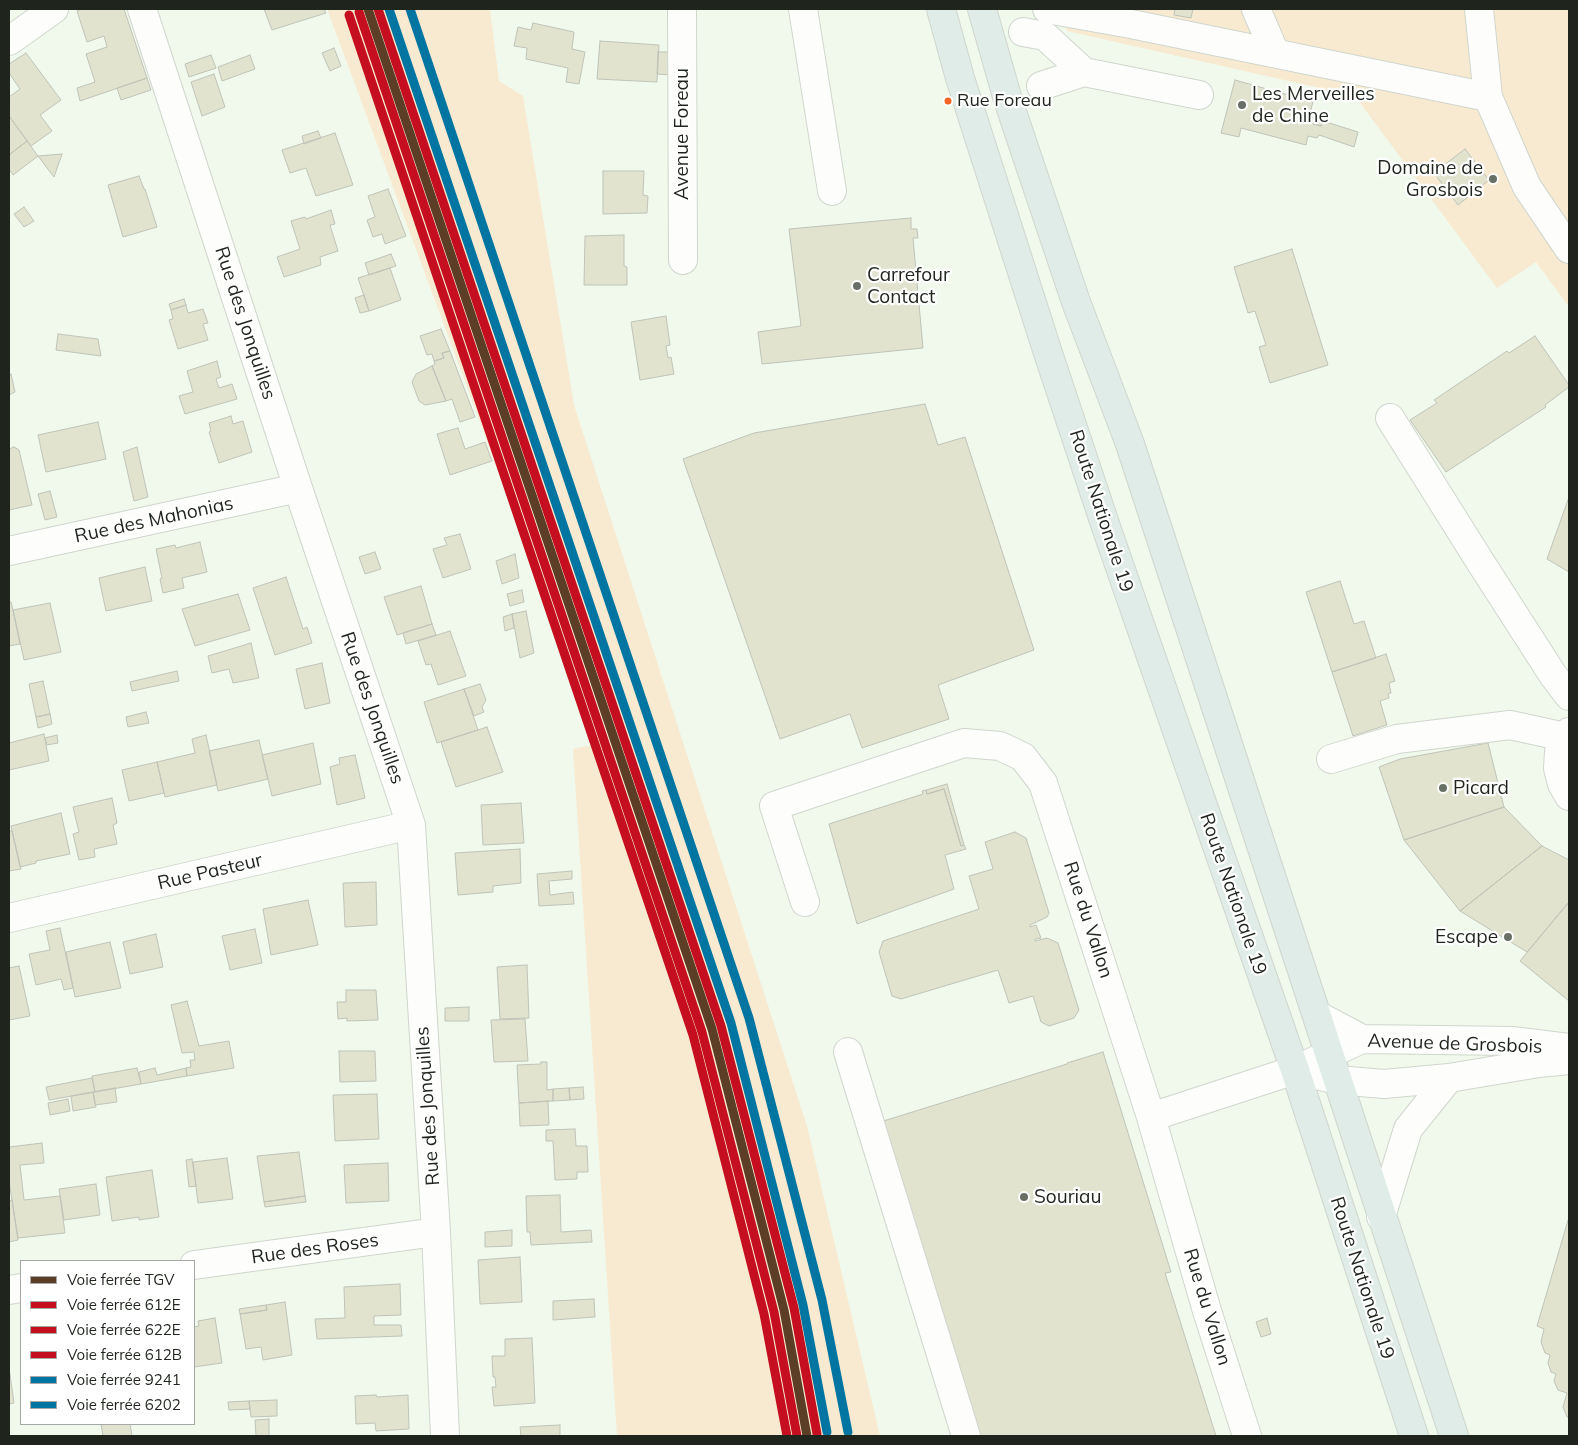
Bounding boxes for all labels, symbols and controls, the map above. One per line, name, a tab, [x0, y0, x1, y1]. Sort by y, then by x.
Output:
street label: Avenue Foreau	[671, 68, 693, 200]
place label: Les Merveilles de Chine	[1252, 83, 1375, 127]
place label: Rue Foreau	[957, 90, 1052, 112]
marker: Rue Foreau	[943, 96, 953, 106]
marker: Les Merveilles de Chine	[1236, 99, 1248, 111]
place label: Domaine de Grosbois	[1377, 157, 1483, 201]
marker: Domaine de Grosbois	[1487, 173, 1499, 185]
street label: Rue des Jonquilles	[210, 244, 280, 402]
place label: Carrefour Contact	[867, 264, 950, 308]
marker: Carrefour Contact	[851, 280, 863, 292]
street label: Route Nationale 19	[1064, 427, 1138, 595]
street label: Rue des Mahonias	[73, 492, 235, 548]
street label: Rue des Jonquilles	[335, 629, 409, 787]
place label: Picard	[1453, 777, 1509, 799]
marker: Picard	[1437, 782, 1449, 794]
street label: Route Nationale 19	[1195, 810, 1271, 978]
street label: Rue Pasteur	[155, 849, 265, 895]
street label: Rue du Vallon	[1058, 859, 1118, 981]
place label: Escape	[1435, 926, 1498, 948]
marker: Escape	[1502, 931, 1514, 943]
street label: Rue des Jonquilles	[411, 1026, 445, 1186]
street label: Avenue de Grosbois	[1367, 1030, 1543, 1058]
place label: Souriau	[1034, 1186, 1101, 1208]
marker: Souriau	[1018, 1191, 1030, 1203]
street label: Route Nationale 19	[1325, 1194, 1399, 1362]
street label: Rue des Roses	[250, 1229, 380, 1269]
street label: Rue du Vallon	[1178, 1246, 1236, 1368]
legend	[20, 1260, 195, 1425]
text: Voie ferrée TGV	[67, 1270, 175, 1289]
text: Voie ferrée 612E	[67, 1295, 181, 1314]
text: Voie ferrée 622E	[67, 1320, 181, 1339]
text: Voie ferrée 612B	[67, 1345, 182, 1364]
text: Voie ferrée 9241	[67, 1370, 181, 1389]
text: Voie ferrée 6202	[67, 1395, 181, 1414]

